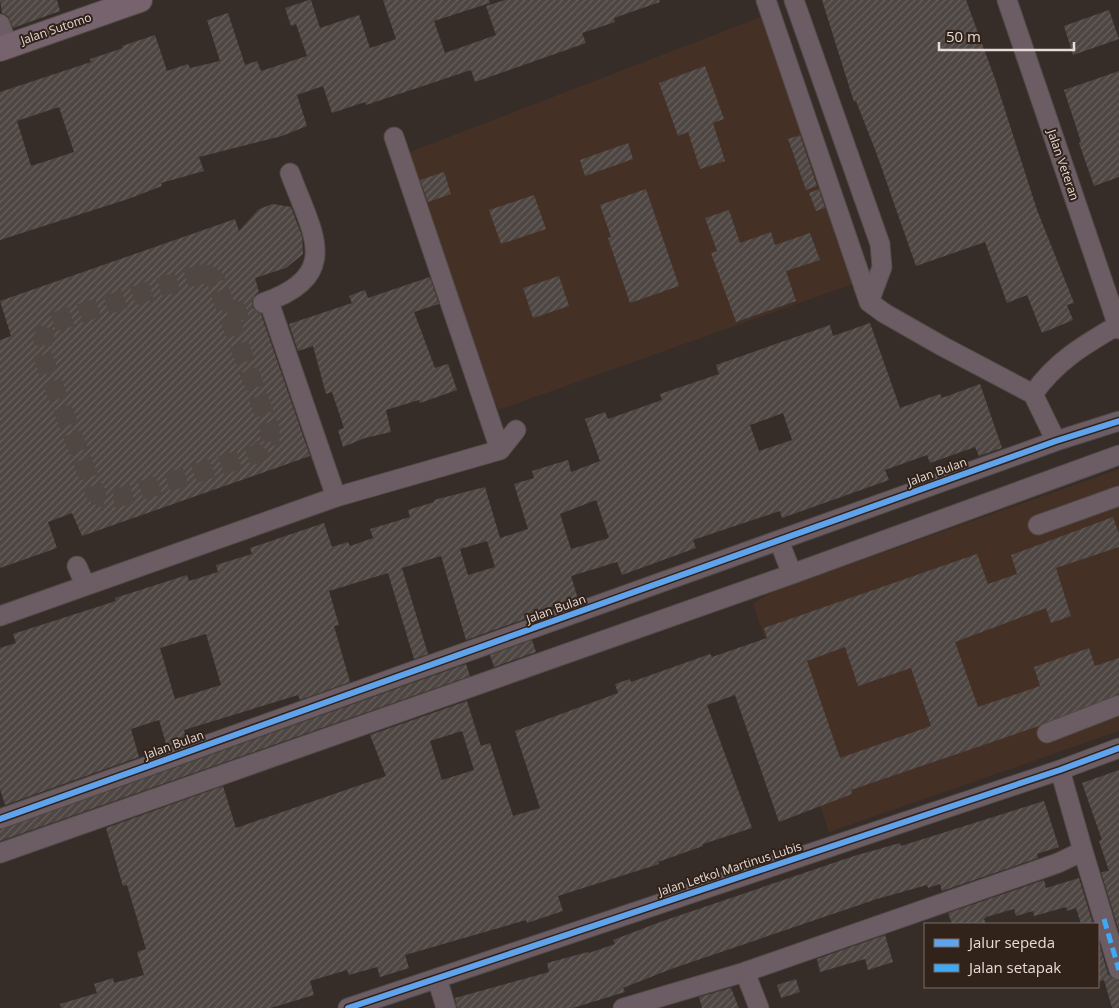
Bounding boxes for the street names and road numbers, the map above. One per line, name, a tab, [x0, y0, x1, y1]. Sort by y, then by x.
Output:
street label: Jalan Sutomo	[17, 8, 94, 49]
street label: Jalan Veteran	[1043, 126, 1084, 203]
street label: Jalan Bulan	[904, 453, 969, 491]
street label: Jalan Bulan	[523, 590, 588, 628]
street label: Jalan Bulan	[141, 726, 206, 764]
street label: Jalan Letkol Martinus Lubis	[655, 837, 804, 900]

